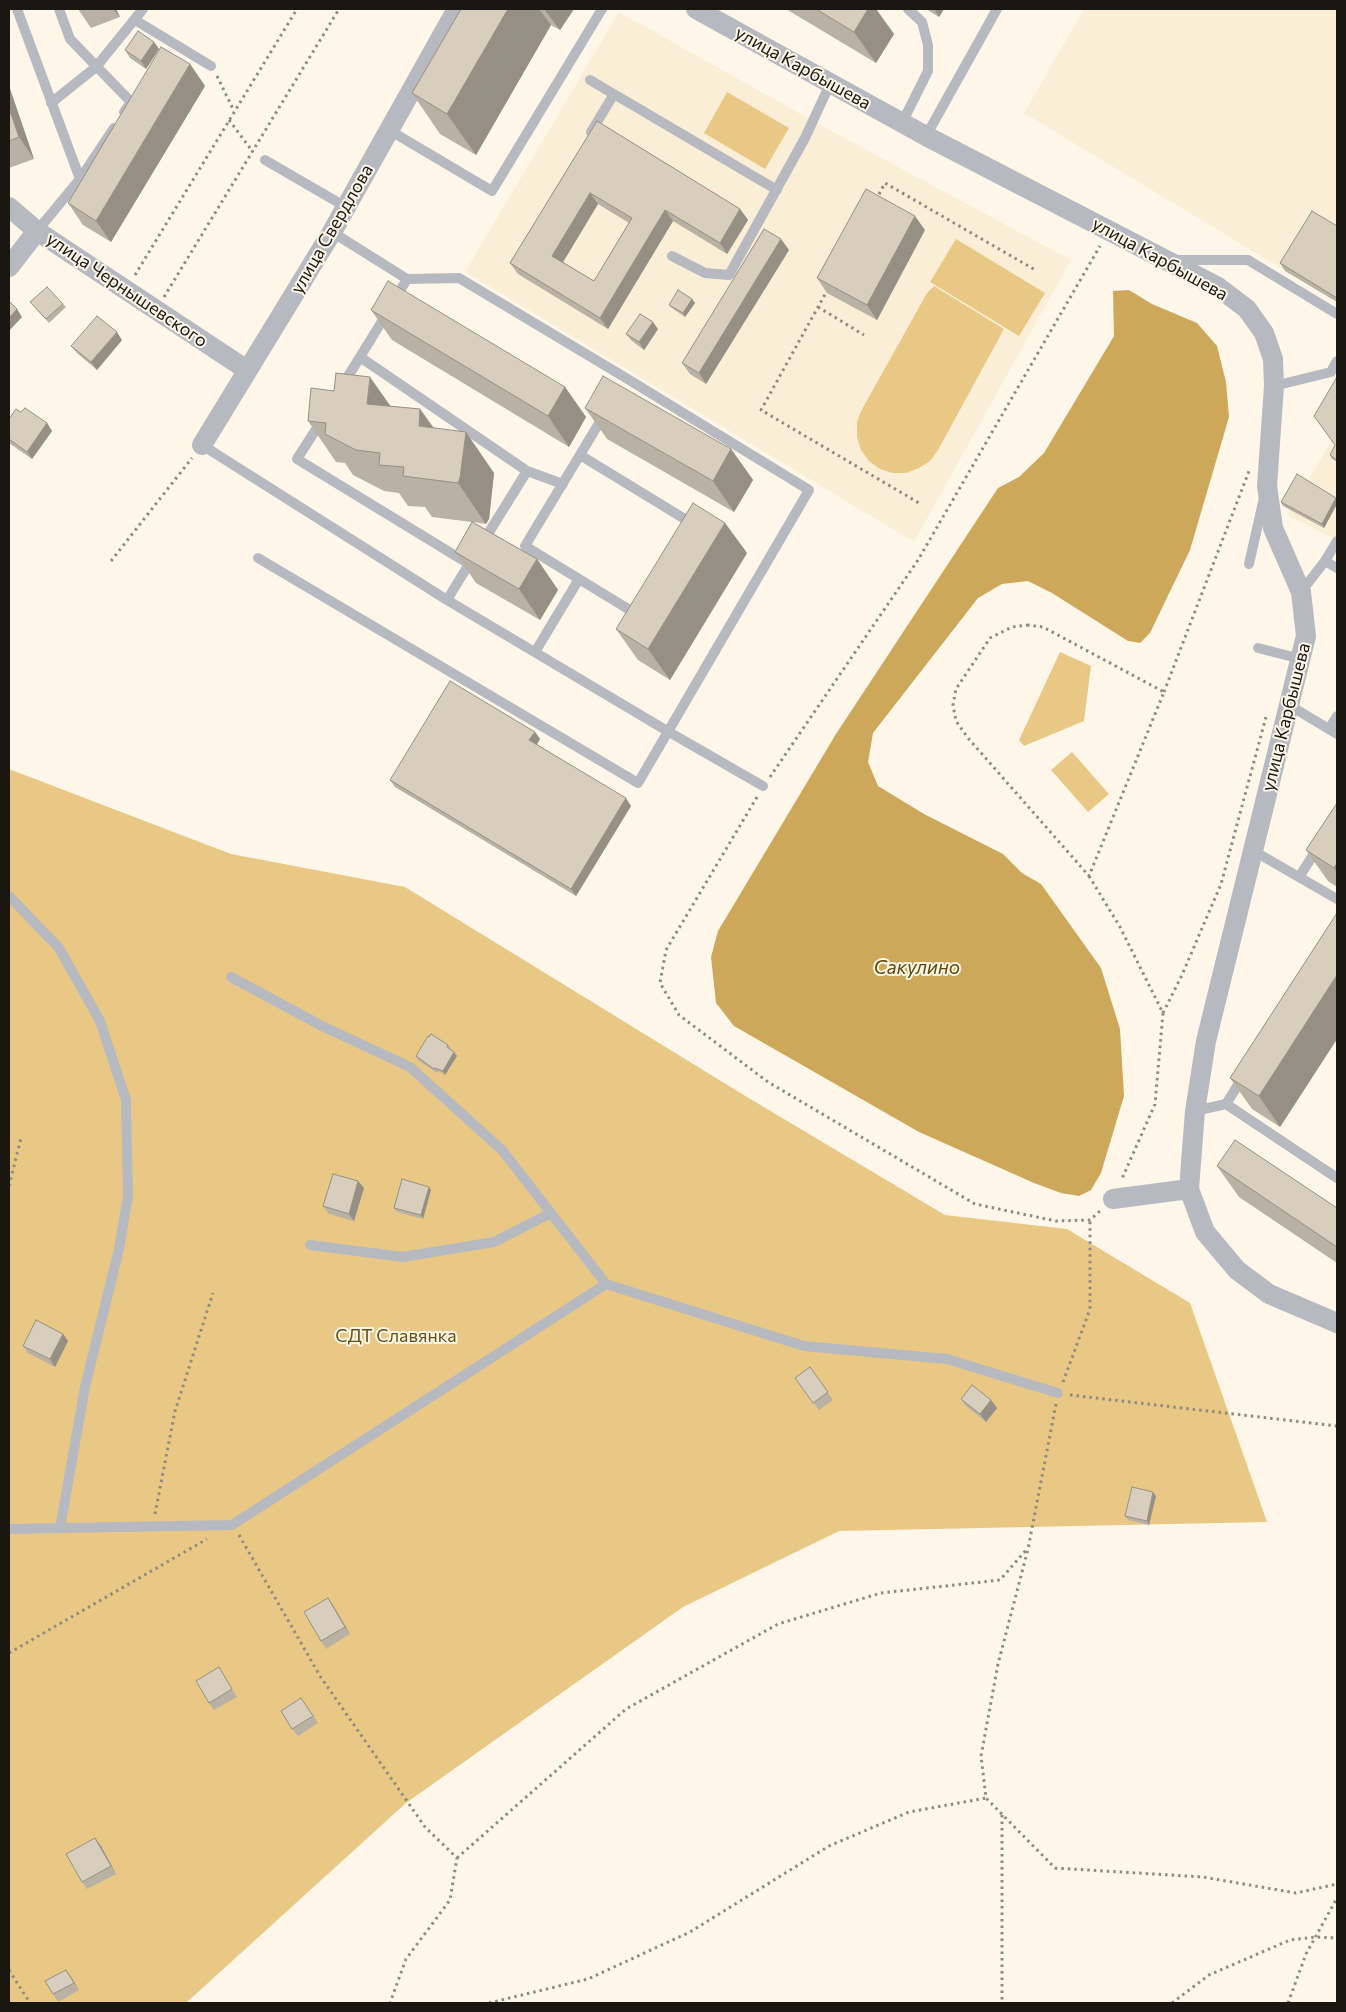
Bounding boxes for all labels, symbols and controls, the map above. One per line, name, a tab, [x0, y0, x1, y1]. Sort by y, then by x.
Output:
street label: улица Карбышева	[731, 22, 875, 114]
street label: улица Свердлова	[286, 161, 378, 297]
street label: улица Карбышева	[1088, 213, 1232, 305]
street label: улица Чернышевского	[42, 228, 212, 352]
street label: улица Карбышева	[1257, 641, 1315, 793]
water label: Сакулино	[874, 957, 960, 979]
park label: СДТ Славянка	[335, 1325, 457, 1347]

